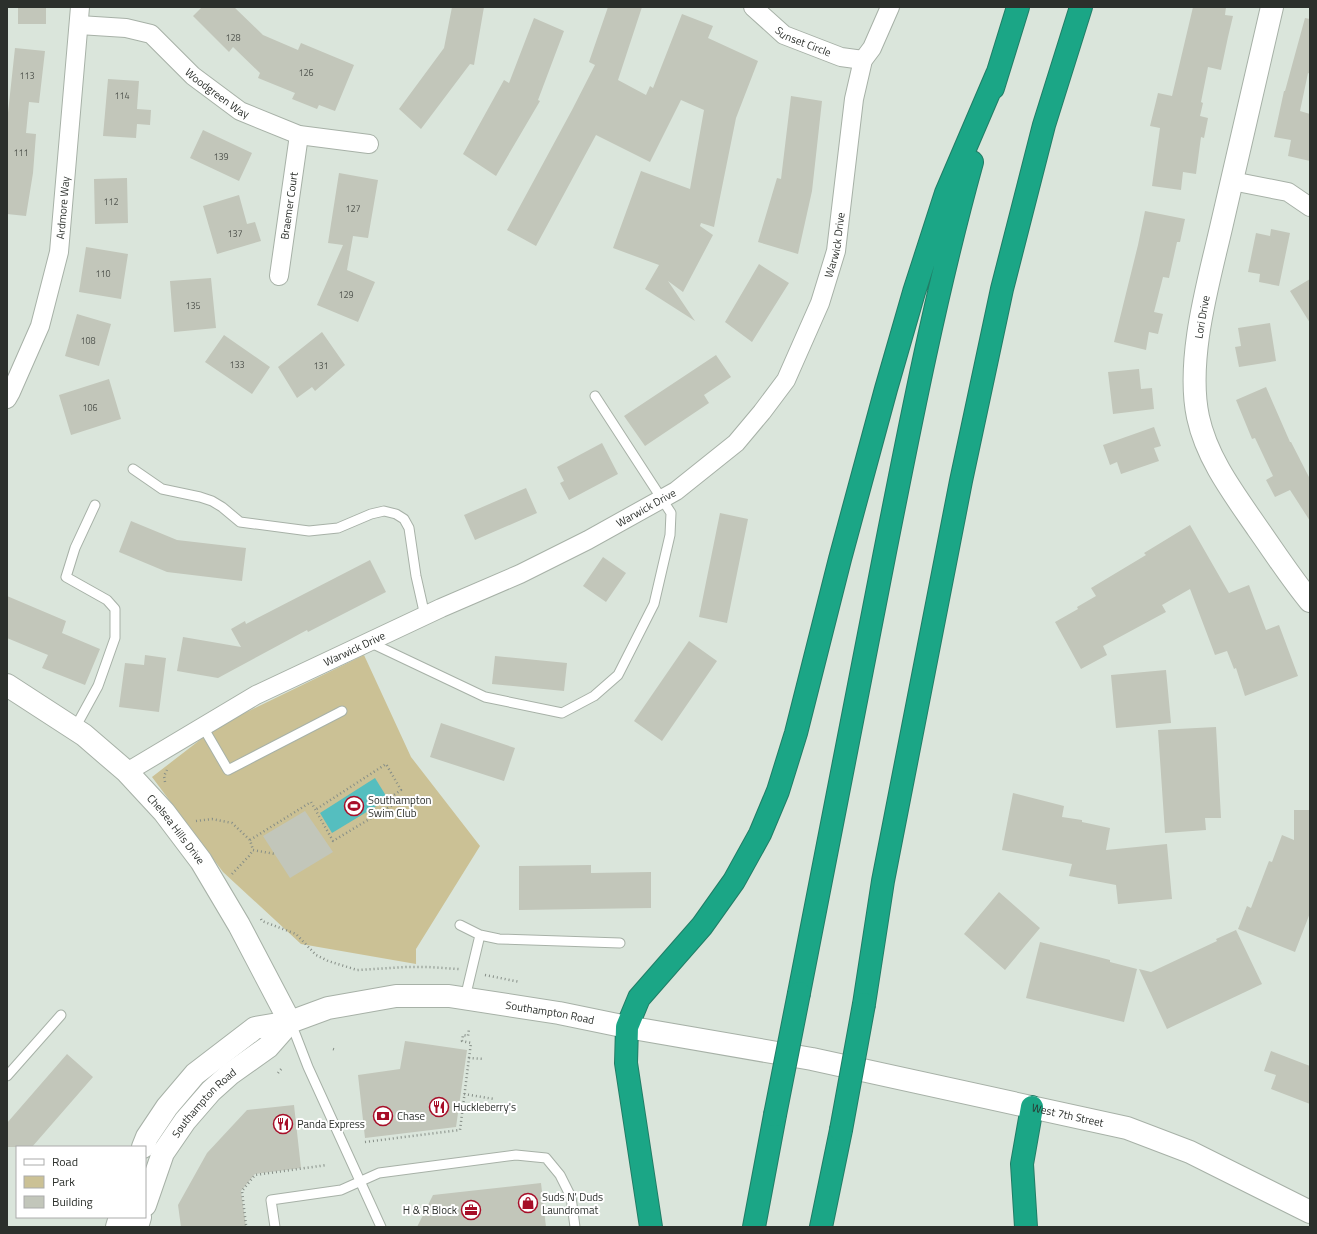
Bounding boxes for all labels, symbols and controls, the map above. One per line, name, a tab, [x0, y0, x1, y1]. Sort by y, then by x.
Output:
street label: Sunset Circle	[771, 23, 834, 61]
house number: 128	[225, 31, 241, 44]
street label: Woodgreen Way	[181, 64, 252, 122]
house number: 126	[298, 66, 314, 79]
house number: 113	[19, 69, 35, 82]
house number: 114	[114, 89, 130, 102]
house number: 111	[13, 146, 29, 159]
house number: 139	[213, 150, 229, 163]
street label: Braemer Court	[276, 171, 302, 240]
street label: Ardmore Way	[52, 175, 74, 240]
house number: 112	[103, 195, 119, 208]
house number: 127	[345, 202, 361, 215]
street label: Warwick Drive	[820, 211, 849, 280]
house number: 137	[227, 227, 243, 240]
house number: 110	[95, 267, 111, 280]
house number: 129	[338, 288, 354, 301]
street label: Lori Drive	[1190, 294, 1214, 340]
house number: 135	[185, 299, 201, 312]
house number: 108	[80, 334, 96, 347]
house number: 133	[229, 358, 245, 371]
house number: 131	[313, 359, 329, 372]
house number: 106	[82, 401, 98, 414]
street label: Warwick Drive	[613, 484, 679, 531]
street label: Warwick Drive	[321, 627, 388, 670]
street label: Chelsea Hills Drive	[143, 791, 209, 868]
place label: Southampton Swim Club	[368, 792, 432, 821]
sports icon: Southampton Swim Club	[343, 795, 365, 817]
street label: Southampton Road	[504, 997, 596, 1028]
street label: Southampton Road	[168, 1064, 240, 1141]
restaurant icon: Huckleberry's	[428, 1096, 450, 1118]
place label: Huckleberry's	[453, 1099, 516, 1115]
street label: West 7th Street	[1030, 1099, 1105, 1131]
bank icon: Chase	[372, 1105, 394, 1127]
place label: Chase	[397, 1108, 426, 1124]
restaurant icon: Panda Express	[272, 1113, 294, 1135]
place label: Panda Express	[297, 1116, 365, 1132]
legend	[16, 1146, 146, 1218]
text: Road	[52, 1152, 78, 1171]
text: Park	[52, 1172, 75, 1191]
place label: Suds N' Duds Laundromat	[542, 1189, 603, 1218]
text: Building	[52, 1192, 93, 1211]
shop icon: Suds N' Duds Laundromat	[517, 1192, 539, 1214]
office icon: H & R Block	[460, 1199, 482, 1221]
place label: H & R Block	[403, 1202, 458, 1218]

